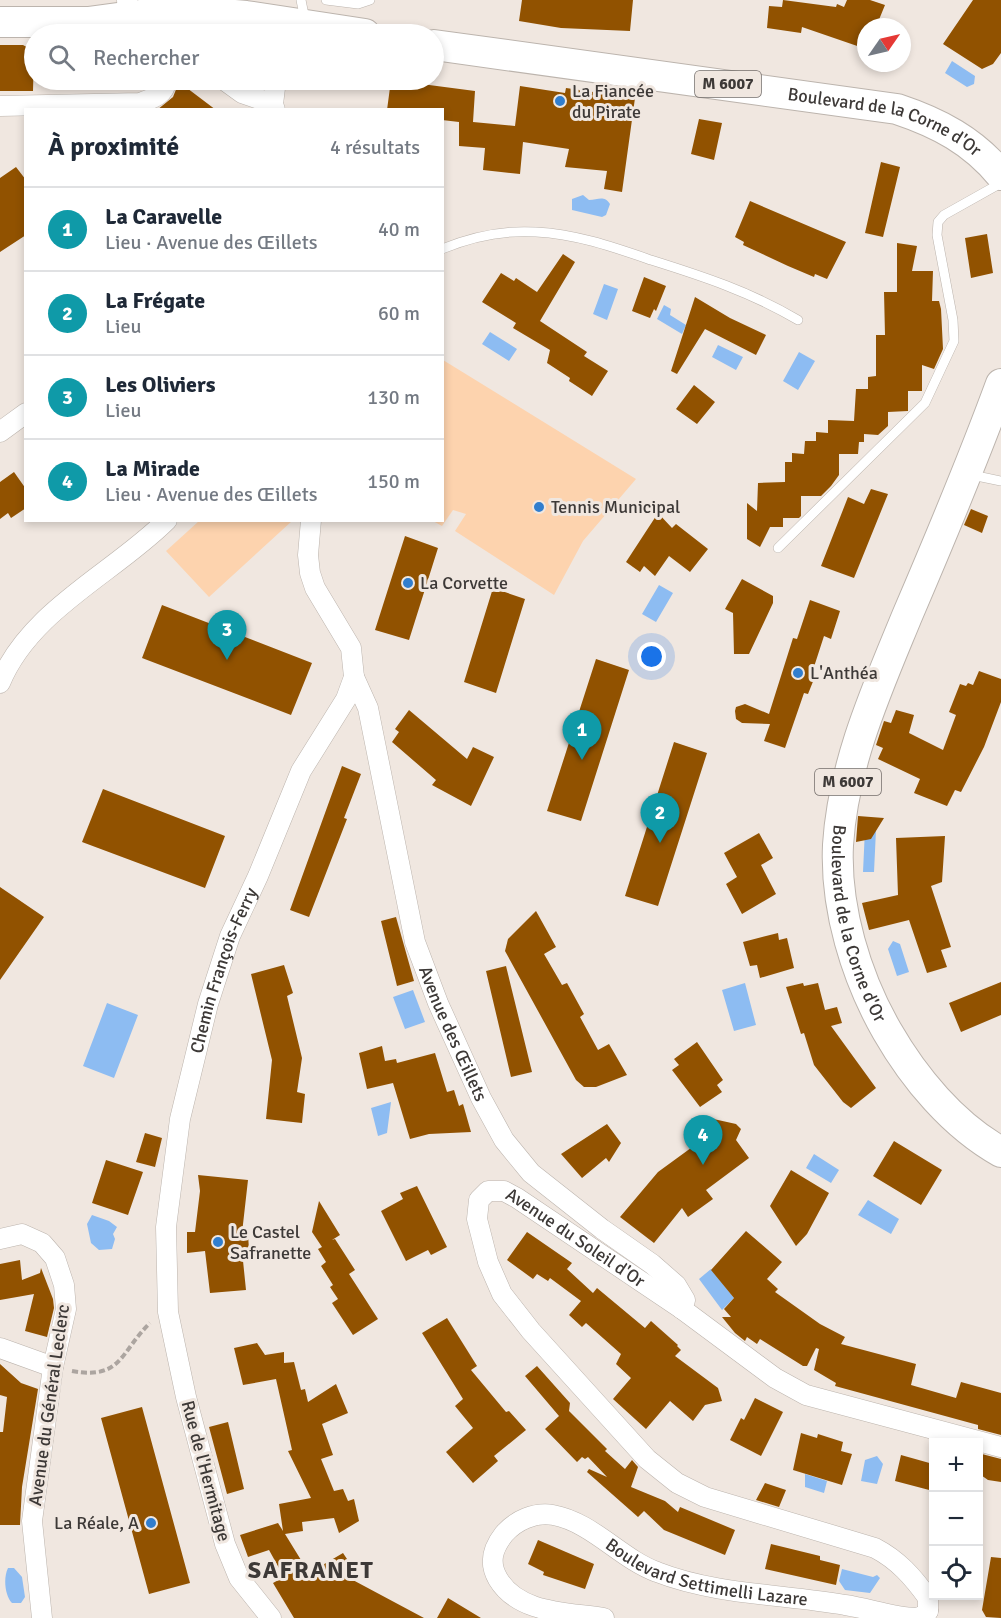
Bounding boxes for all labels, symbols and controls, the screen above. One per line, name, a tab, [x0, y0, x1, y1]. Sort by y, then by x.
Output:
north arrow	[857, 18, 911, 72]
search box	[24, 24, 444, 90]
icon: search	[45, 41, 78, 74]
text: Rechercher	[93, 44, 199, 71]
road number: M 6007	[695, 71, 761, 97]
place label: La Fiancée du Pirate	[572, 80, 654, 123]
street label: Boulevard de la Corne d'Or	[786, 83, 986, 161]
marker: La Fiancée du Pirate	[553, 94, 567, 108]
text: À proximité	[48, 131, 179, 163]
text: 4 résultats	[330, 135, 420, 160]
text: La Caravelle	[105, 203, 222, 230]
text: 1	[62, 217, 73, 242]
text: 40 m	[378, 217, 420, 242]
text: Lieu · Avenue des Œillets	[105, 230, 318, 255]
text: La Frégate	[105, 287, 205, 314]
text: 2	[62, 301, 73, 326]
text: 60 m	[378, 301, 420, 326]
text: Lieu	[105, 314, 141, 339]
text: Les Oliviers	[105, 371, 216, 398]
text: 3	[62, 385, 73, 410]
text: 130 m	[367, 385, 420, 410]
text: Lieu	[105, 398, 141, 423]
text: La Mirade	[105, 455, 200, 482]
text: 4	[62, 469, 73, 494]
text: 150 m	[367, 469, 420, 494]
text: Lieu · Avenue des Œillets	[105, 482, 318, 507]
place label: Tennis Municipal	[551, 496, 680, 518]
marker: Tennis Municipal	[532, 500, 546, 514]
place label: La Corvette	[420, 572, 508, 594]
marker: La Corvette	[401, 576, 415, 590]
pin: 3	[208, 610, 246, 660]
your location	[637, 642, 666, 671]
place label: L'Anthéa	[810, 662, 878, 684]
marker: L'Anthéa	[791, 666, 805, 680]
pin: 1	[562, 710, 602, 760]
road number: M 6007	[815, 769, 881, 795]
pin: 2	[640, 794, 680, 843]
street label: Boulevard de la Corne d'Or	[827, 823, 891, 1026]
street label: Chemin François-Ferry	[185, 883, 262, 1055]
street label: Avenue des Œillets	[414, 963, 492, 1105]
pin: 4	[684, 1116, 722, 1165]
street label: Avenue du Soleil d'Or	[502, 1183, 650, 1292]
place label: Le Castel Safranette	[230, 1221, 311, 1264]
marker: Le Castel Safranette	[211, 1235, 225, 1249]
street label: Avenue du Général Leclerc	[24, 1303, 74, 1507]
street label: Rue de l'Hermitage	[177, 1398, 235, 1544]
map controls	[929, 1438, 983, 1600]
button: +	[929, 1438, 983, 1492]
button: −	[929, 1492, 983, 1546]
place label: La Réale, A	[54, 1512, 139, 1534]
marker: La Réale, A	[144, 1516, 158, 1530]
street label: Boulevard Settimelli Lazare	[601, 1533, 809, 1611]
button: locate	[929, 1546, 983, 1600]
district label: SAFRANET	[248, 1555, 374, 1585]

